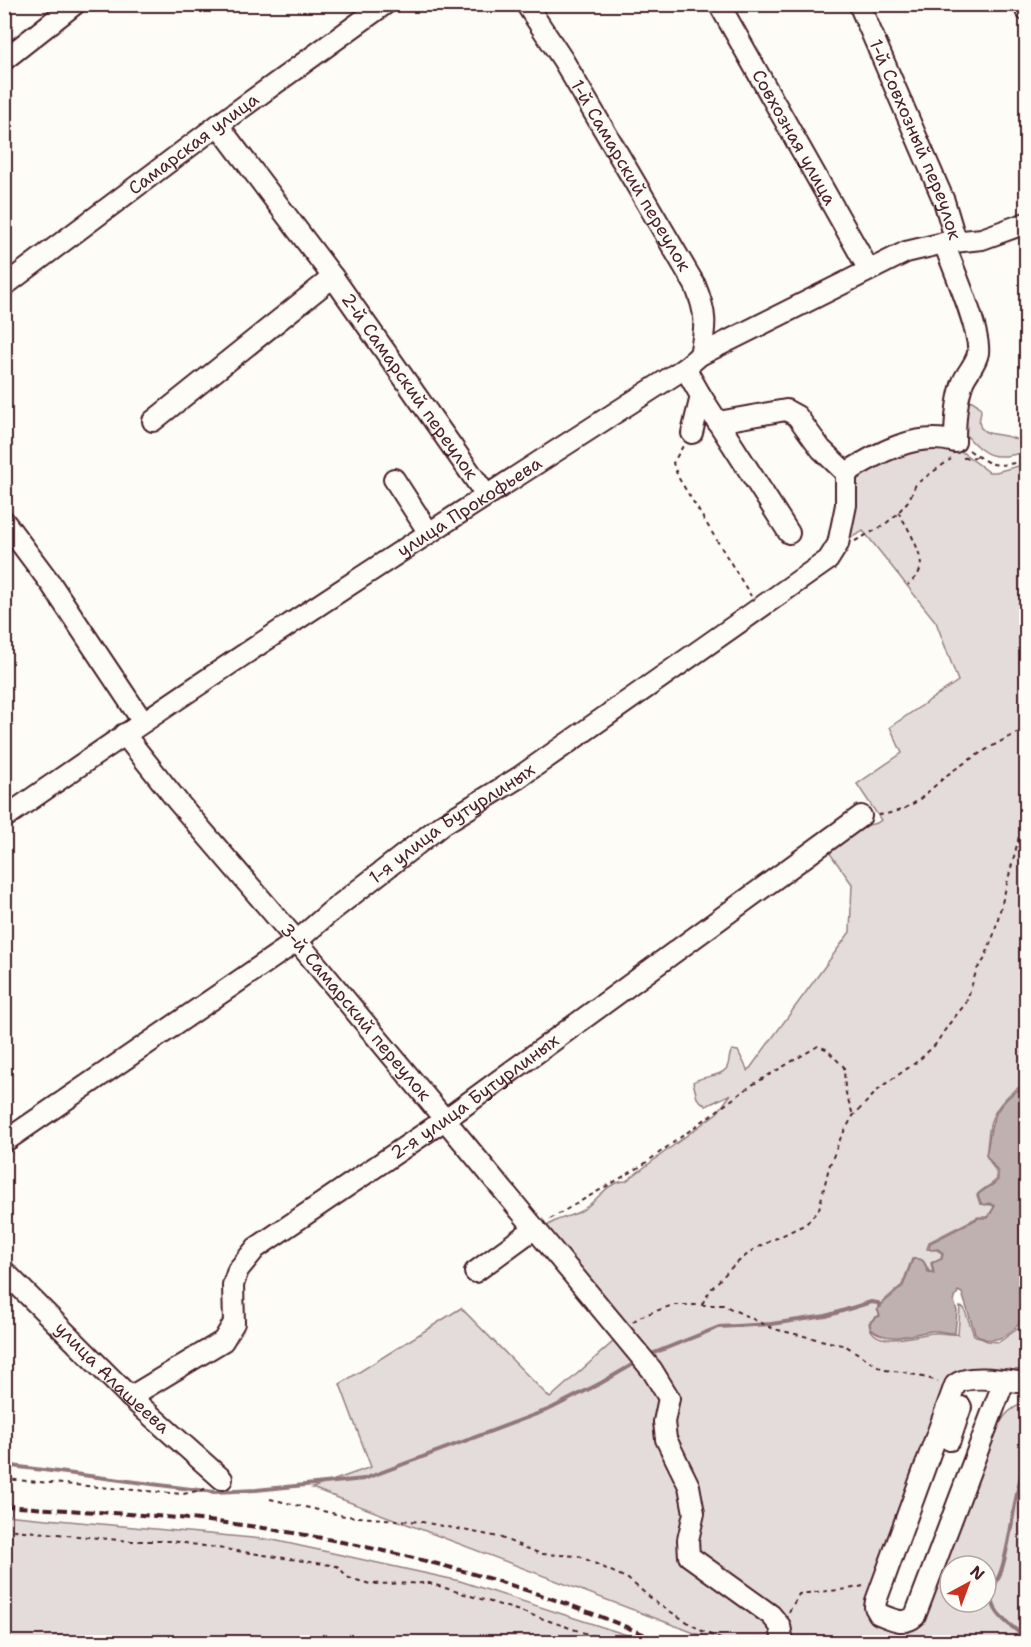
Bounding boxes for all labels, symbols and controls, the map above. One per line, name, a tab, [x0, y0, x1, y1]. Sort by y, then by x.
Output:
street label: 1-й Совхозный переулок	[864, 35, 967, 243]
street label: Совхозная улица	[746, 65, 842, 209]
street label: 1-й Самарский переулок	[565, 75, 697, 276]
street label: Самарская улица	[123, 87, 264, 200]
street label: 2-й Самарский переулок	[336, 288, 484, 485]
street label: улица Прокофьева	[393, 451, 547, 563]
street label: 1-я улица Бутурлиных	[364, 758, 540, 890]
street label: 3-й Самарский переулок	[275, 918, 437, 1106]
street label: 2-я улица Бутурлиных	[386, 1028, 564, 1165]
street label: улица Алашеева	[49, 1316, 175, 1439]
north arrow	[938, 1554, 998, 1614]
text: N	[966, 1561, 989, 1585]

